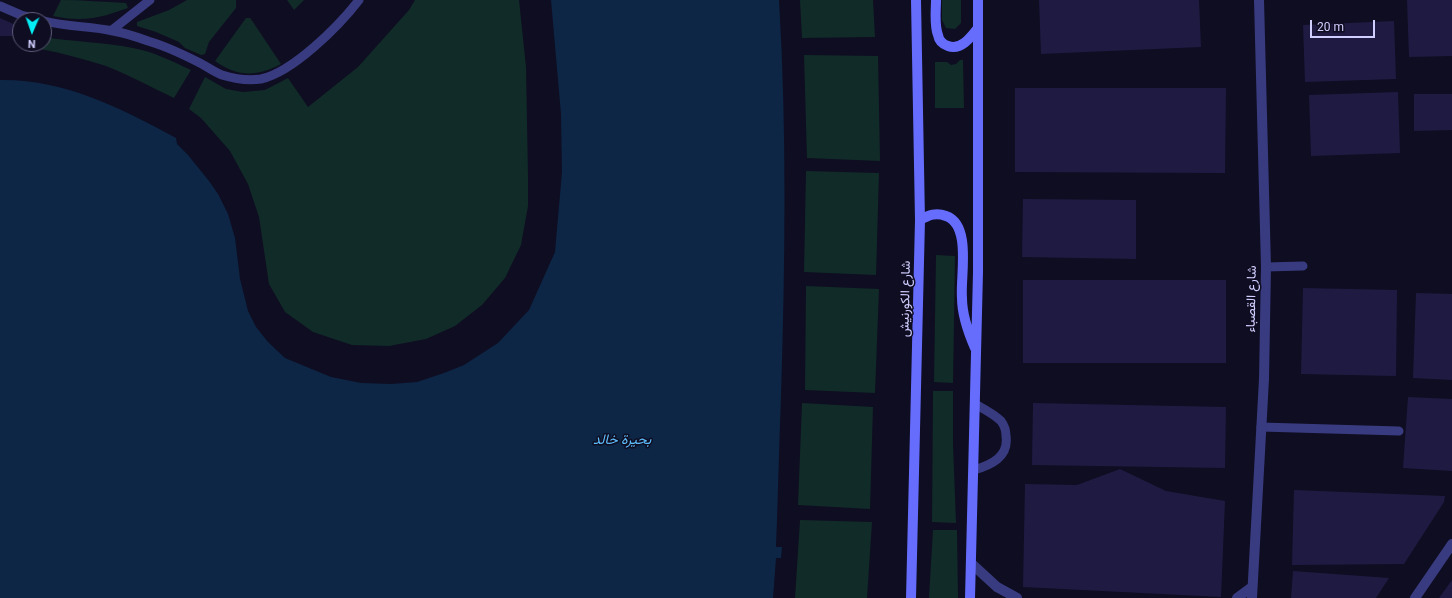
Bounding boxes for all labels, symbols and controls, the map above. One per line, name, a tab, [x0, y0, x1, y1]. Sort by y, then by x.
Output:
north arrow	[12, 12, 52, 52]
scale bar	[1312, 12, 1377, 38]
text: 20 m	[1317, 20, 1344, 34]
text: N	[27, 37, 36, 50]
street label: شارع الكورنيش	[898, 261, 914, 337]
street label: شارع القصباء	[1244, 265, 1260, 333]
water label: بحيرة خالد	[593, 432, 651, 448]

